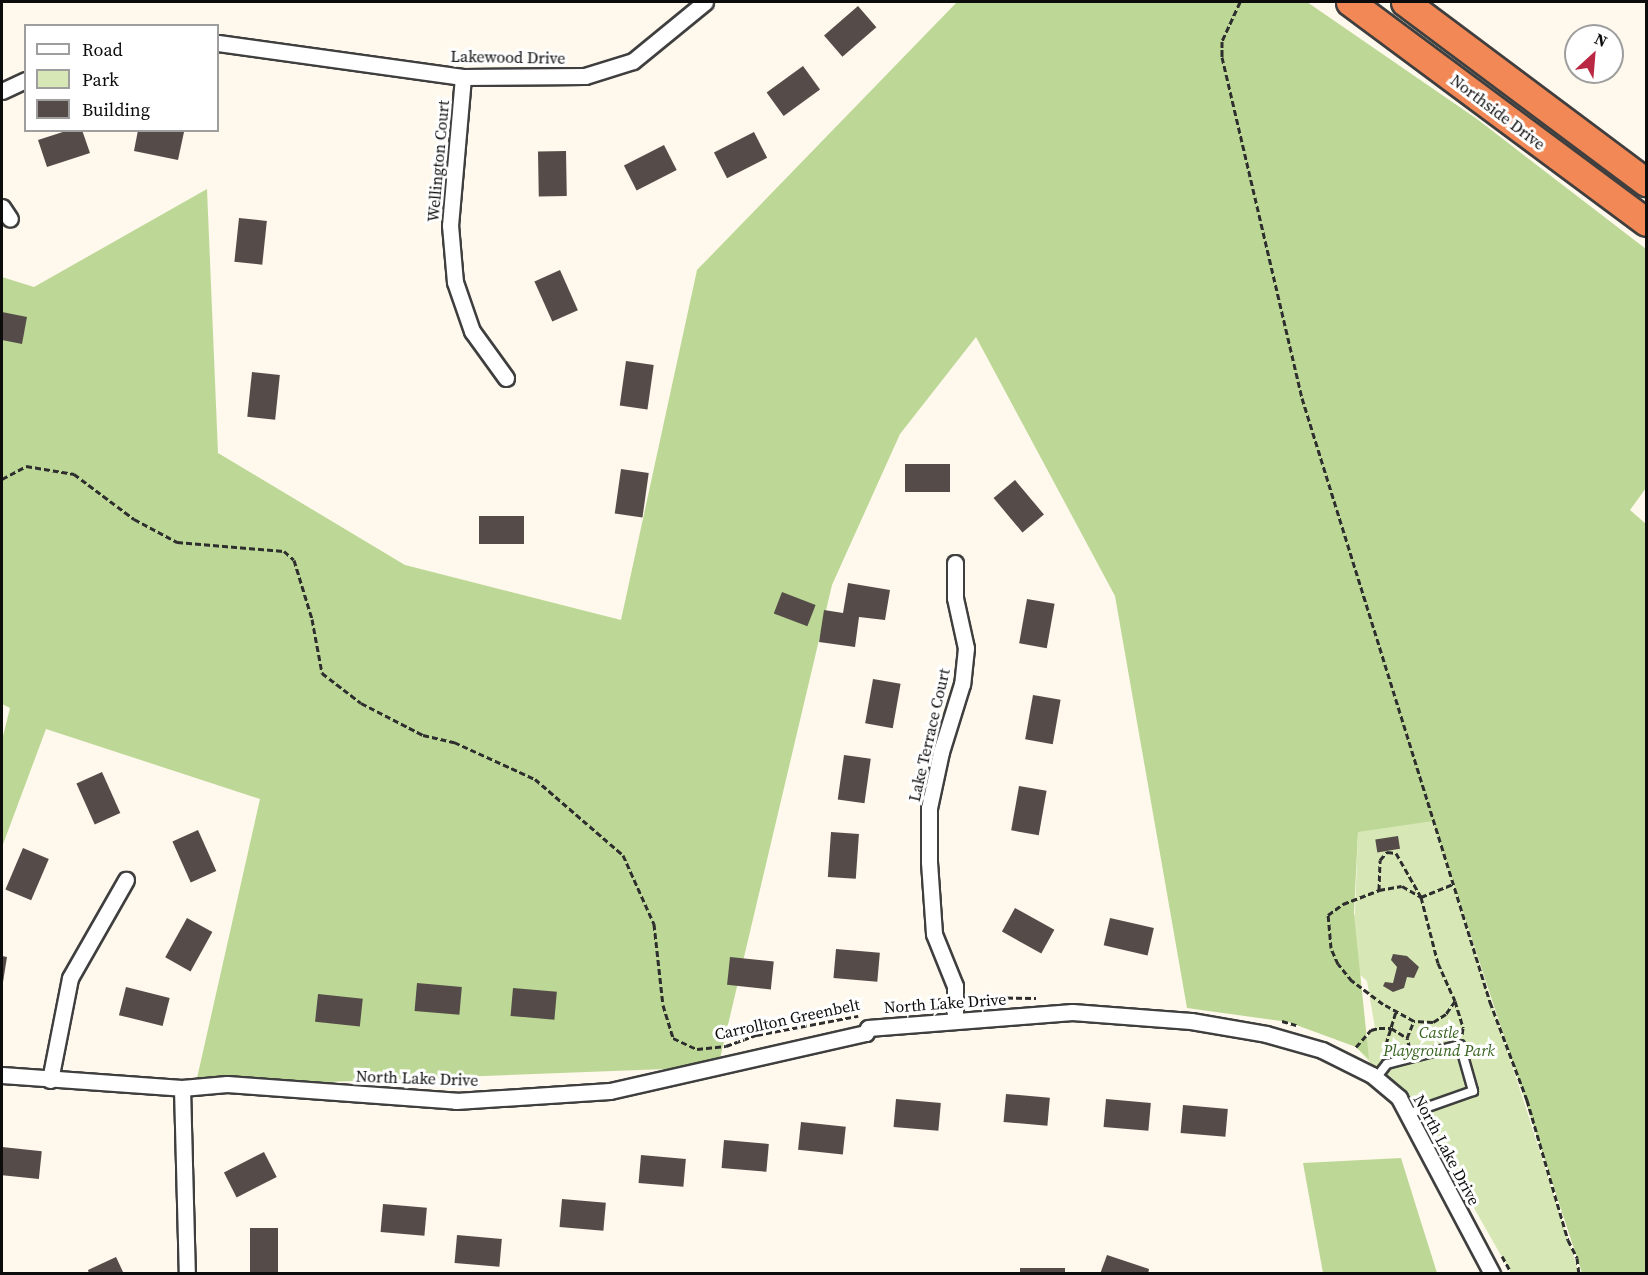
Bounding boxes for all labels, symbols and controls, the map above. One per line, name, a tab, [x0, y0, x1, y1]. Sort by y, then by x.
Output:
legend	[24, 24, 219, 132]
north arrow	[1564, 24, 1624, 84]
text: N	[1591, 27, 1611, 52]
text: Road	[82, 37, 123, 62]
street label: Lakewood Drive	[450, 46, 566, 68]
text: Park	[82, 67, 119, 92]
street label: Northside Drive	[1447, 70, 1549, 154]
text: Building	[82, 97, 150, 122]
street label: Wellington Court	[423, 99, 453, 223]
street label: Lake Terrace Court	[904, 666, 954, 804]
street label: North Lake Drive	[883, 989, 1007, 1017]
street label: Carrollton Greenbelt	[713, 994, 861, 1044]
park label: Castle Playground Park	[1383, 1022, 1495, 1060]
street label: North Lake Drive	[355, 1066, 479, 1090]
street label: North Lake Drive	[1410, 1091, 1484, 1209]

